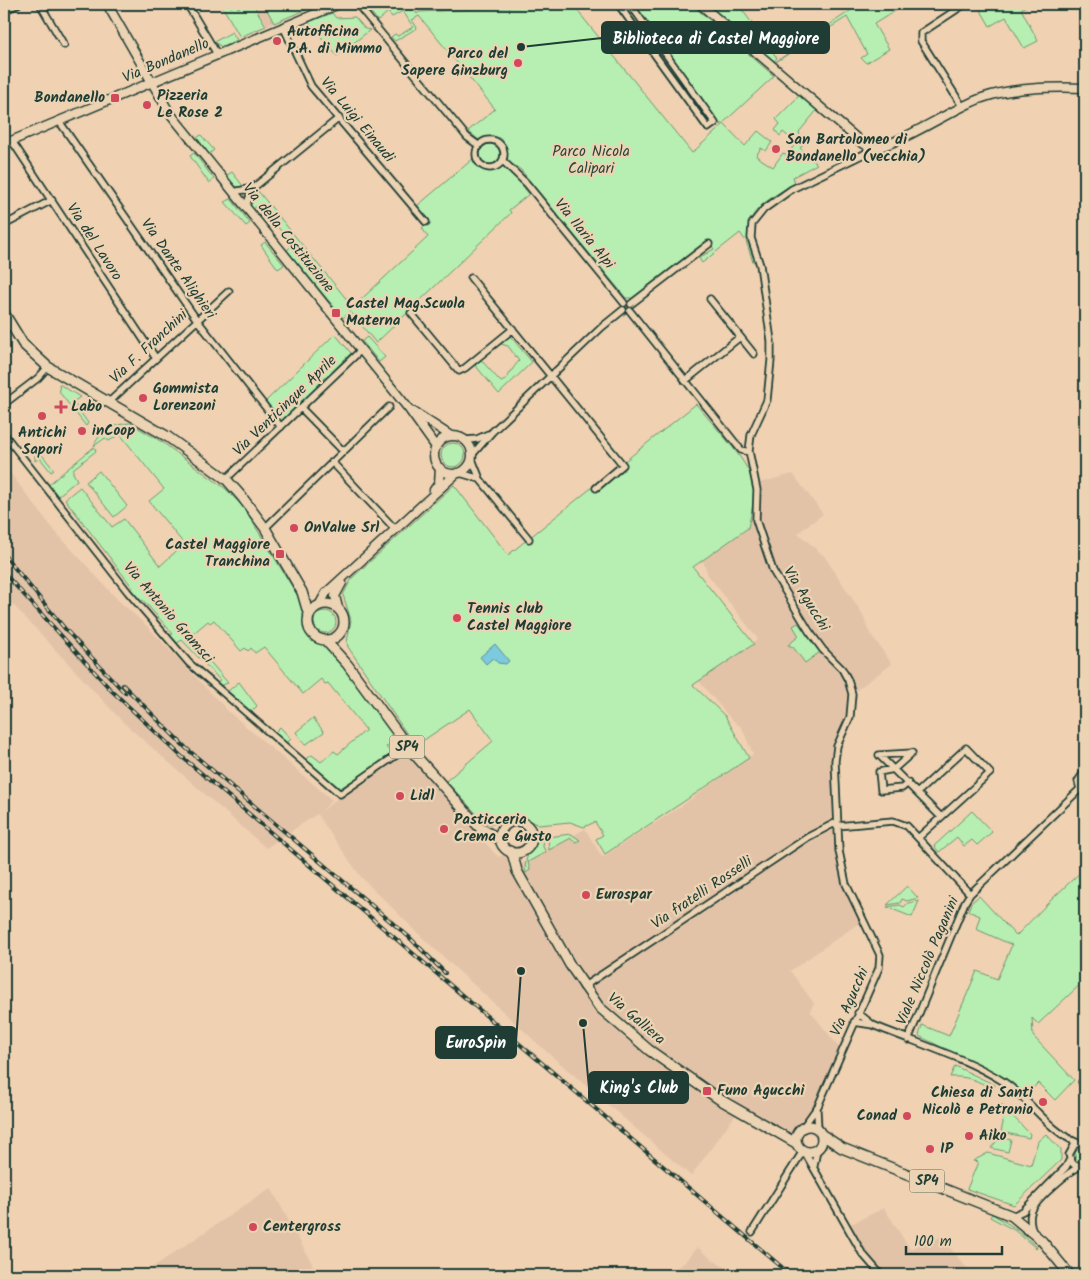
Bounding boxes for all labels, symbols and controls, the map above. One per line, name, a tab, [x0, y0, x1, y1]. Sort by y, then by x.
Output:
place label: Autofficina P.A. di Mimmo	[287, 20, 382, 61]
callout: Biblioteca di Castel Maggiore	[602, 22, 829, 53]
text: Biblioteca di Castel Maggiore	[613, 27, 820, 52]
street label: Via Bondanello	[119, 32, 213, 90]
marker: Autofficina P.A. di Mimmo	[271, 35, 283, 47]
place label: Parco del Sapere Ginzburg	[401, 42, 508, 83]
marker: Parco del Sapere Ginzburg	[512, 57, 524, 69]
street label: Via Luigi Einaudi	[314, 72, 401, 169]
place label: Pizzeria Le Rose 2	[157, 84, 223, 125]
place label: Bondanello	[34, 86, 105, 110]
marker: Bondanello	[109, 92, 121, 104]
marker: Pizzeria Le Rose 2	[141, 99, 153, 111]
place label: San Bartolomeo di Bondanello (vecchia)	[786, 128, 926, 169]
park label: Parco Nicola Calipari	[552, 140, 630, 181]
marker: San Bartolomeo di Bondanello (vecchia)	[770, 143, 782, 155]
street label: Via della Costituzione	[236, 178, 340, 298]
street label: Via Ilaria Alpi	[548, 193, 621, 276]
street label: Via del Lavoro	[60, 198, 128, 286]
street label: Via Dante Alighieri	[134, 214, 223, 325]
place label: Castel Mag.Scuola Materna	[346, 292, 465, 333]
street label: Via F. Franchini	[104, 303, 195, 390]
marker: Castel Mag.Scuola Materna	[330, 307, 342, 319]
street label: Via Venticinque Aprile	[227, 350, 343, 462]
place label: Gommista Lorenzoni	[153, 377, 219, 418]
marker: Gommista Lorenzoni	[137, 392, 149, 404]
place label: Labo	[71, 395, 102, 419]
marker: Labo	[55, 401, 67, 413]
marker: Antichi Sapori	[36, 410, 48, 422]
place label: inCoop	[92, 419, 135, 443]
place label: Antichi Sapori	[18, 421, 67, 462]
marker: inCoop	[76, 425, 88, 437]
place label: OnValue Srl	[304, 516, 379, 540]
marker: OnValue Srl	[288, 522, 300, 534]
place label: Castel Maggiore Tranchina	[165, 533, 271, 574]
marker: Castel Maggiore Tranchina	[274, 548, 286, 560]
street label: Via Antonio Gramsci	[117, 557, 220, 670]
street label: Via Agucchi	[776, 562, 836, 638]
place label: Tennis club Castel Maggiore	[467, 597, 572, 638]
marker: Tennis club Castel Maggiore	[451, 612, 463, 624]
road number: SP4	[390, 736, 424, 759]
place label: Lidl	[410, 784, 434, 808]
marker: Lidl	[394, 790, 406, 802]
place label: Pasticceria Crema e Gusto	[454, 808, 552, 849]
marker: Pasticceria Crema e Gusto	[438, 823, 450, 835]
street label: Via fratelli Rosselli	[646, 849, 759, 936]
place label: Eurospar	[596, 883, 653, 907]
marker: Eurospar	[580, 889, 592, 901]
street label: Viale Niccolò Paganini	[890, 892, 967, 1029]
street label: Via Agucchi	[824, 962, 876, 1040]
street label: Via Galliera	[602, 987, 670, 1051]
callout: EuroSpin	[436, 1027, 516, 1058]
text: EuroSpin	[446, 1031, 506, 1056]
callout: King's Club	[589, 1072, 688, 1103]
text: King's Club	[600, 1076, 678, 1101]
place label: Funo Agucchi	[717, 1079, 805, 1103]
place label: Chiesa di Santi Nicolò e Petronio	[922, 1081, 1034, 1122]
marker: Funo Agucchi	[701, 1085, 713, 1097]
marker: Chiesa di Santi Nicolò e Petronio	[1037, 1096, 1049, 1108]
place label: Conad	[857, 1104, 898, 1128]
marker: Conad	[901, 1110, 913, 1122]
place label: Aiko	[979, 1124, 1007, 1148]
marker: Aiko	[963, 1130, 975, 1142]
place label: IP	[940, 1137, 954, 1161]
marker: IP	[924, 1143, 936, 1155]
road number: SP4	[910, 1170, 944, 1192]
place label: Centergross	[263, 1215, 341, 1239]
marker: Centergross	[247, 1221, 259, 1233]
scale bar	[906, 1224, 1003, 1256]
text: 100 m	[914, 1230, 952, 1254]

